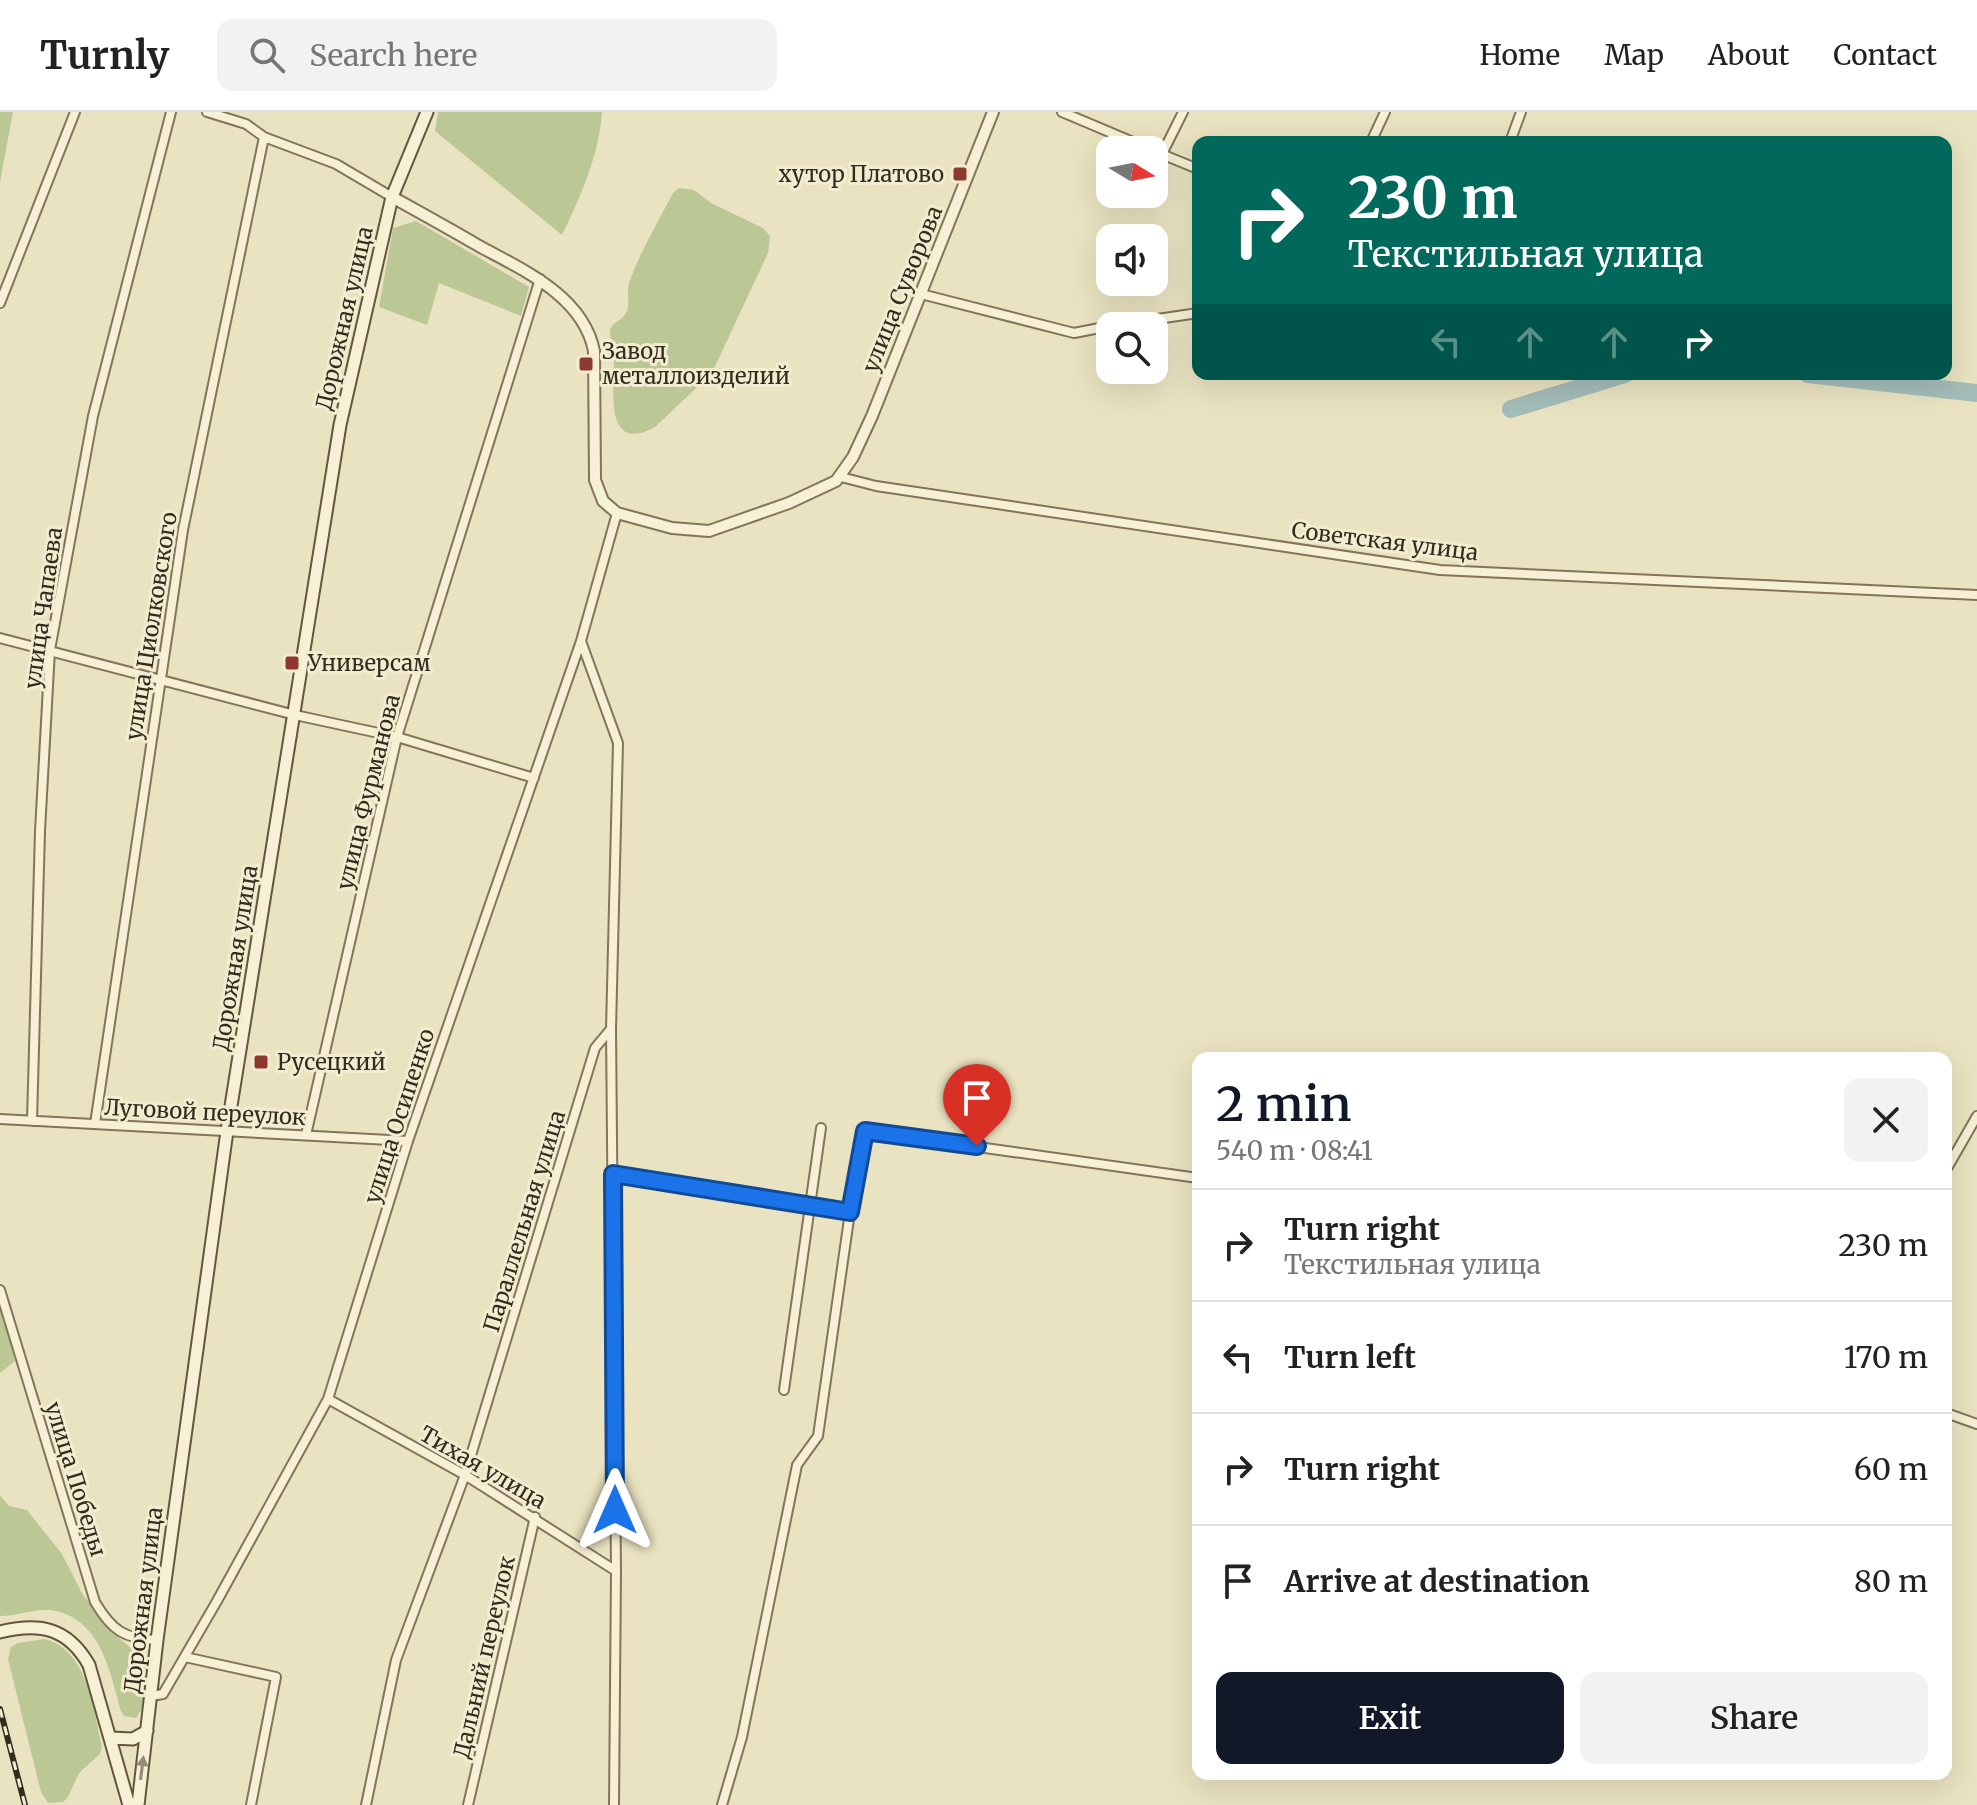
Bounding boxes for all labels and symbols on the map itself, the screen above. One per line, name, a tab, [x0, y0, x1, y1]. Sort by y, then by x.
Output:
north arrow	[1096, 136, 1168, 208]
place label: хутор Платово	[779, 160, 944, 188]
marker: хутор Платово	[951, 165, 969, 183]
street label: улица Суворова	[856, 201, 948, 377]
street label: Дорожная улица	[309, 223, 379, 412]
place label: Завод металлоизделий	[602, 337, 790, 390]
marker: Завод металлоизделий	[577, 355, 595, 373]
street label: улица Циолковского	[119, 510, 183, 742]
street label: Советская улица	[1290, 516, 1480, 566]
street label: улица Чапаева	[18, 525, 68, 691]
place label: Универсам	[307, 649, 431, 677]
marker: Универсам	[283, 654, 301, 672]
street label: улица Фурманова	[330, 691, 406, 893]
street label: Дорожная улица	[207, 863, 264, 1053]
street label: улица Осипенко	[357, 1025, 441, 1207]
place label: Русецкий	[277, 1048, 386, 1076]
marker: Русецкий	[252, 1053, 270, 1071]
pin	[943, 1064, 1011, 1146]
street label: Луговой переулок	[104, 1093, 306, 1131]
street label: Параллельная улица	[477, 1106, 571, 1335]
street label: улица Победы	[39, 1398, 113, 1560]
street label: Тихая улица	[415, 1420, 551, 1515]
position arrow	[573, 1468, 657, 1552]
street label: Дорожная улица	[118, 1505, 168, 1695]
street label: Дальний переулок	[447, 1553, 521, 1761]
one-way arrow	[136, 1755, 149, 1780]

